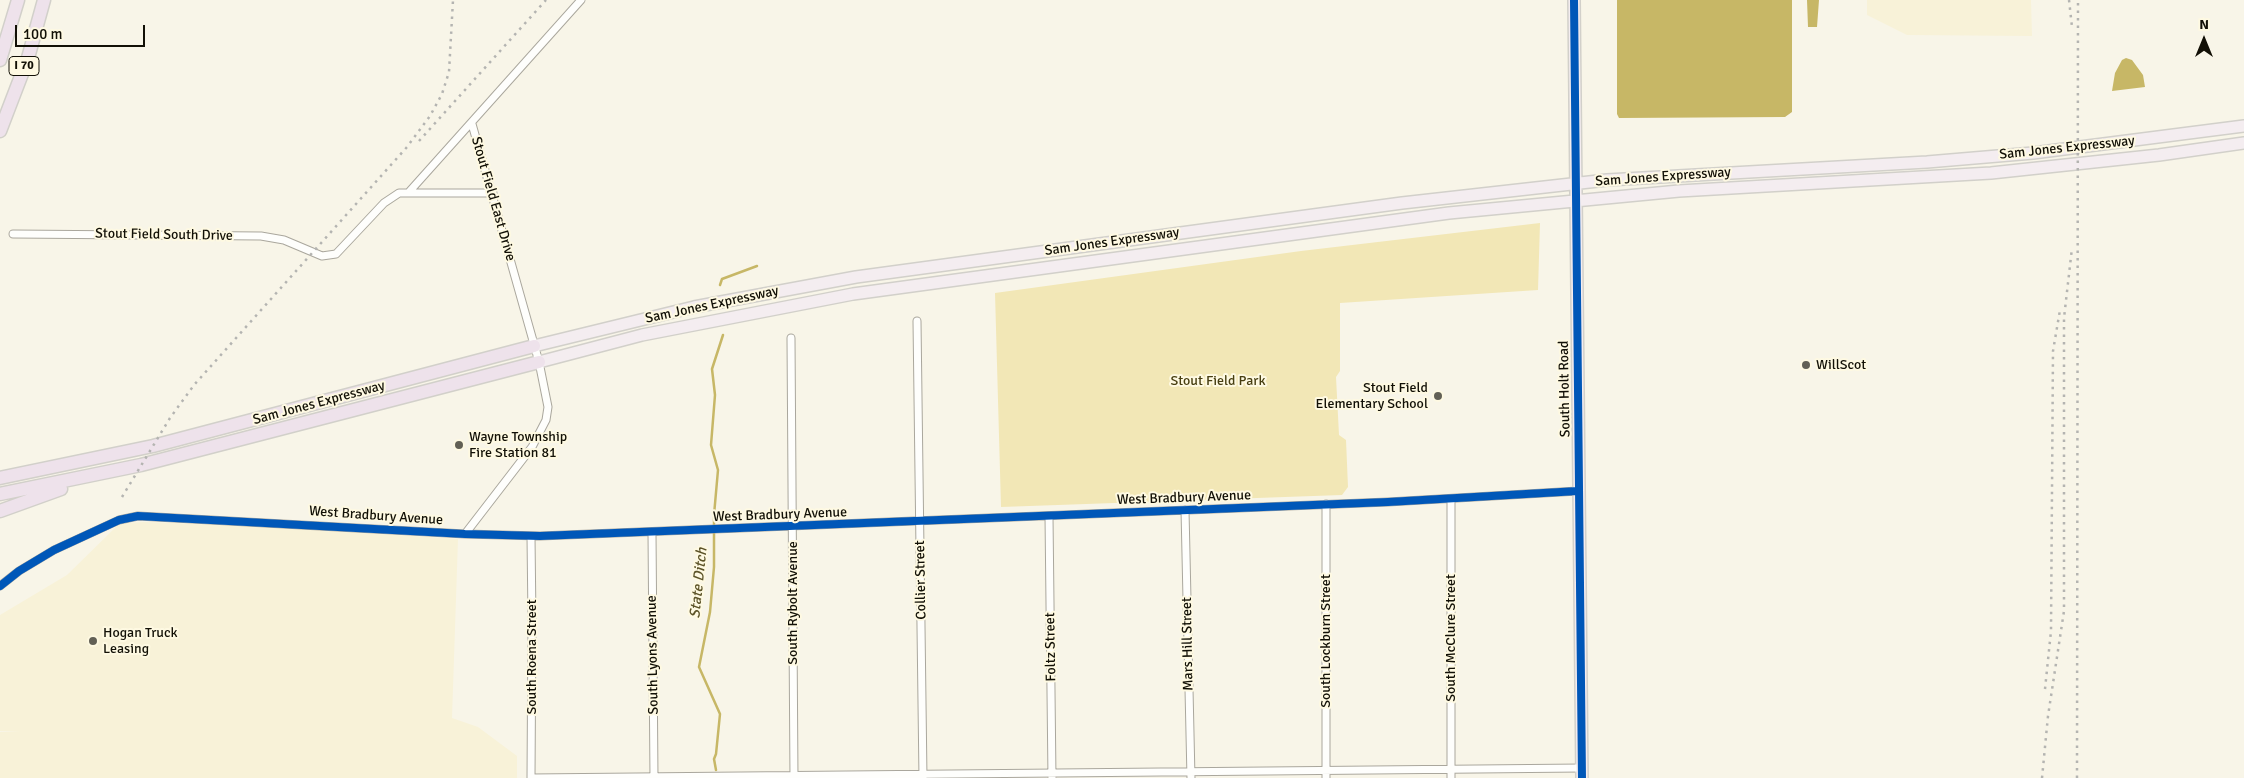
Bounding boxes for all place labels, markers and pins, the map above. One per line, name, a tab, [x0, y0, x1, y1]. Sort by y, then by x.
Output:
place label: WillScot	[1816, 357, 1866, 373]
marker: WillScot	[1800, 359, 1812, 371]
place label: Stout Field Elementary School	[1315, 380, 1428, 412]
marker: Stout Field Elementary School	[1432, 390, 1444, 402]
place label: Wayne Township Fire Station 81	[469, 429, 567, 462]
marker: Wayne Township Fire Station 81	[453, 439, 465, 451]
place label: Hogan Truck Leasing	[103, 625, 178, 658]
marker: Hogan Truck Leasing	[87, 635, 99, 647]

